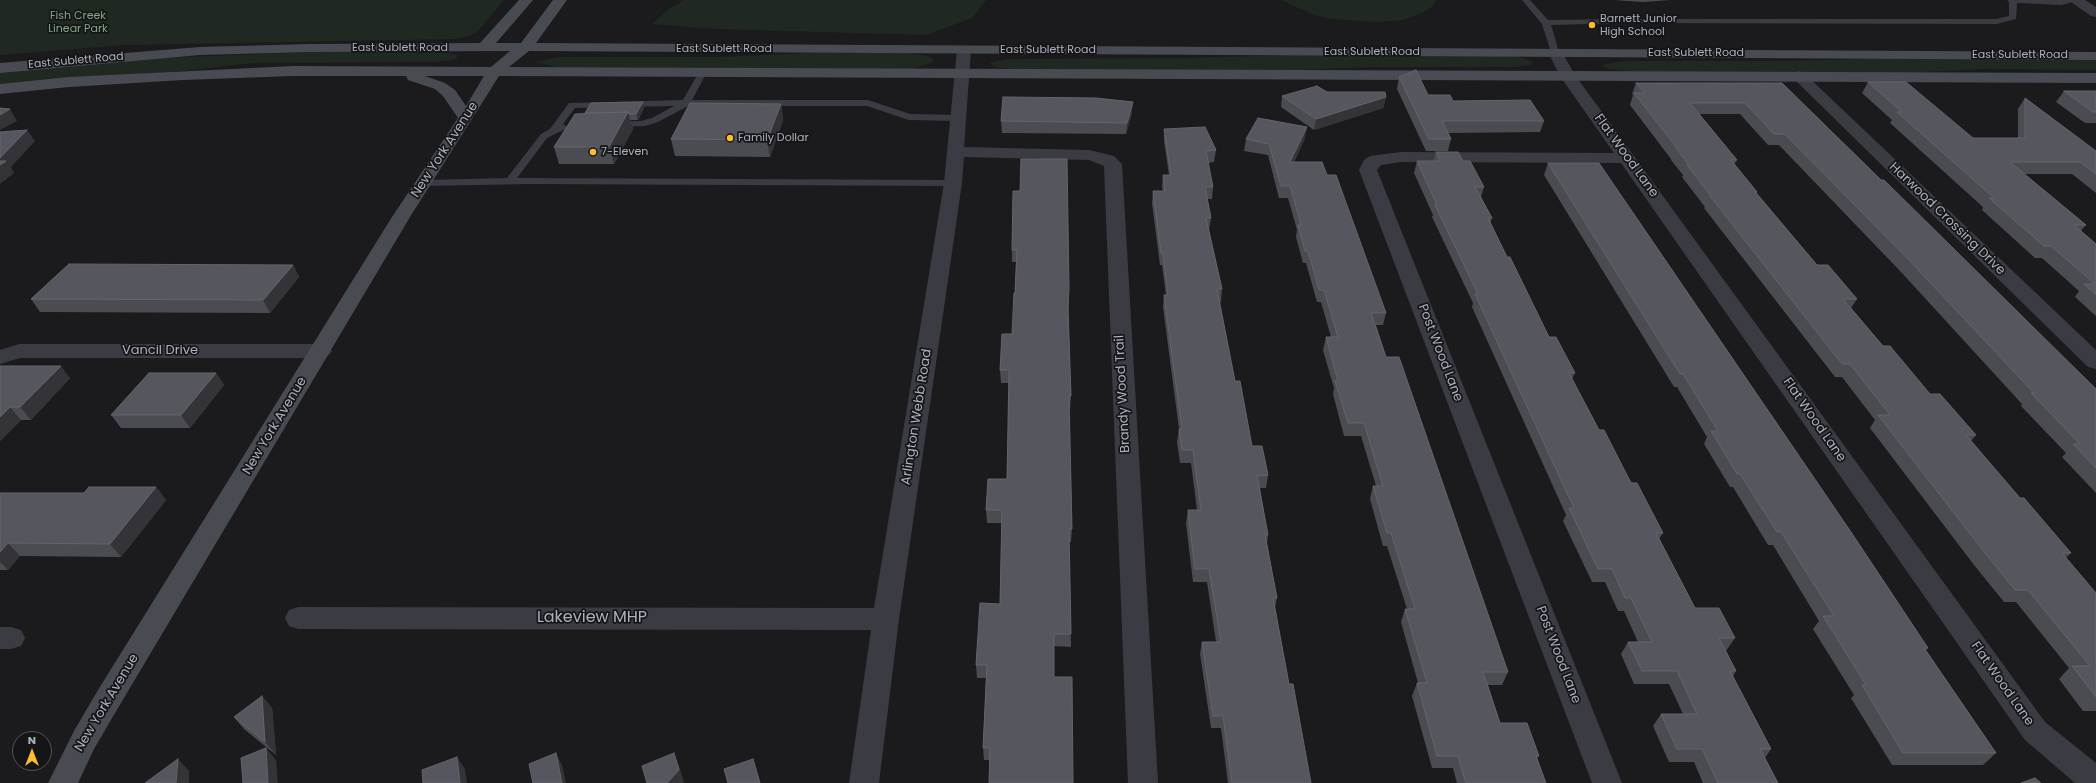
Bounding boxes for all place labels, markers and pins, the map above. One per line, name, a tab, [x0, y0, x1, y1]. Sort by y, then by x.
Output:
place label: Barnett Junior High School	[1600, 12, 1677, 38]
marker: Barnett Junior High School	[1587, 20, 1597, 30]
place label: Family Dollar	[738, 131, 809, 145]
marker: Family Dollar	[725, 133, 735, 143]
place label: 7-Eleven	[601, 145, 648, 159]
marker: 7-Eleven	[588, 147, 598, 157]

